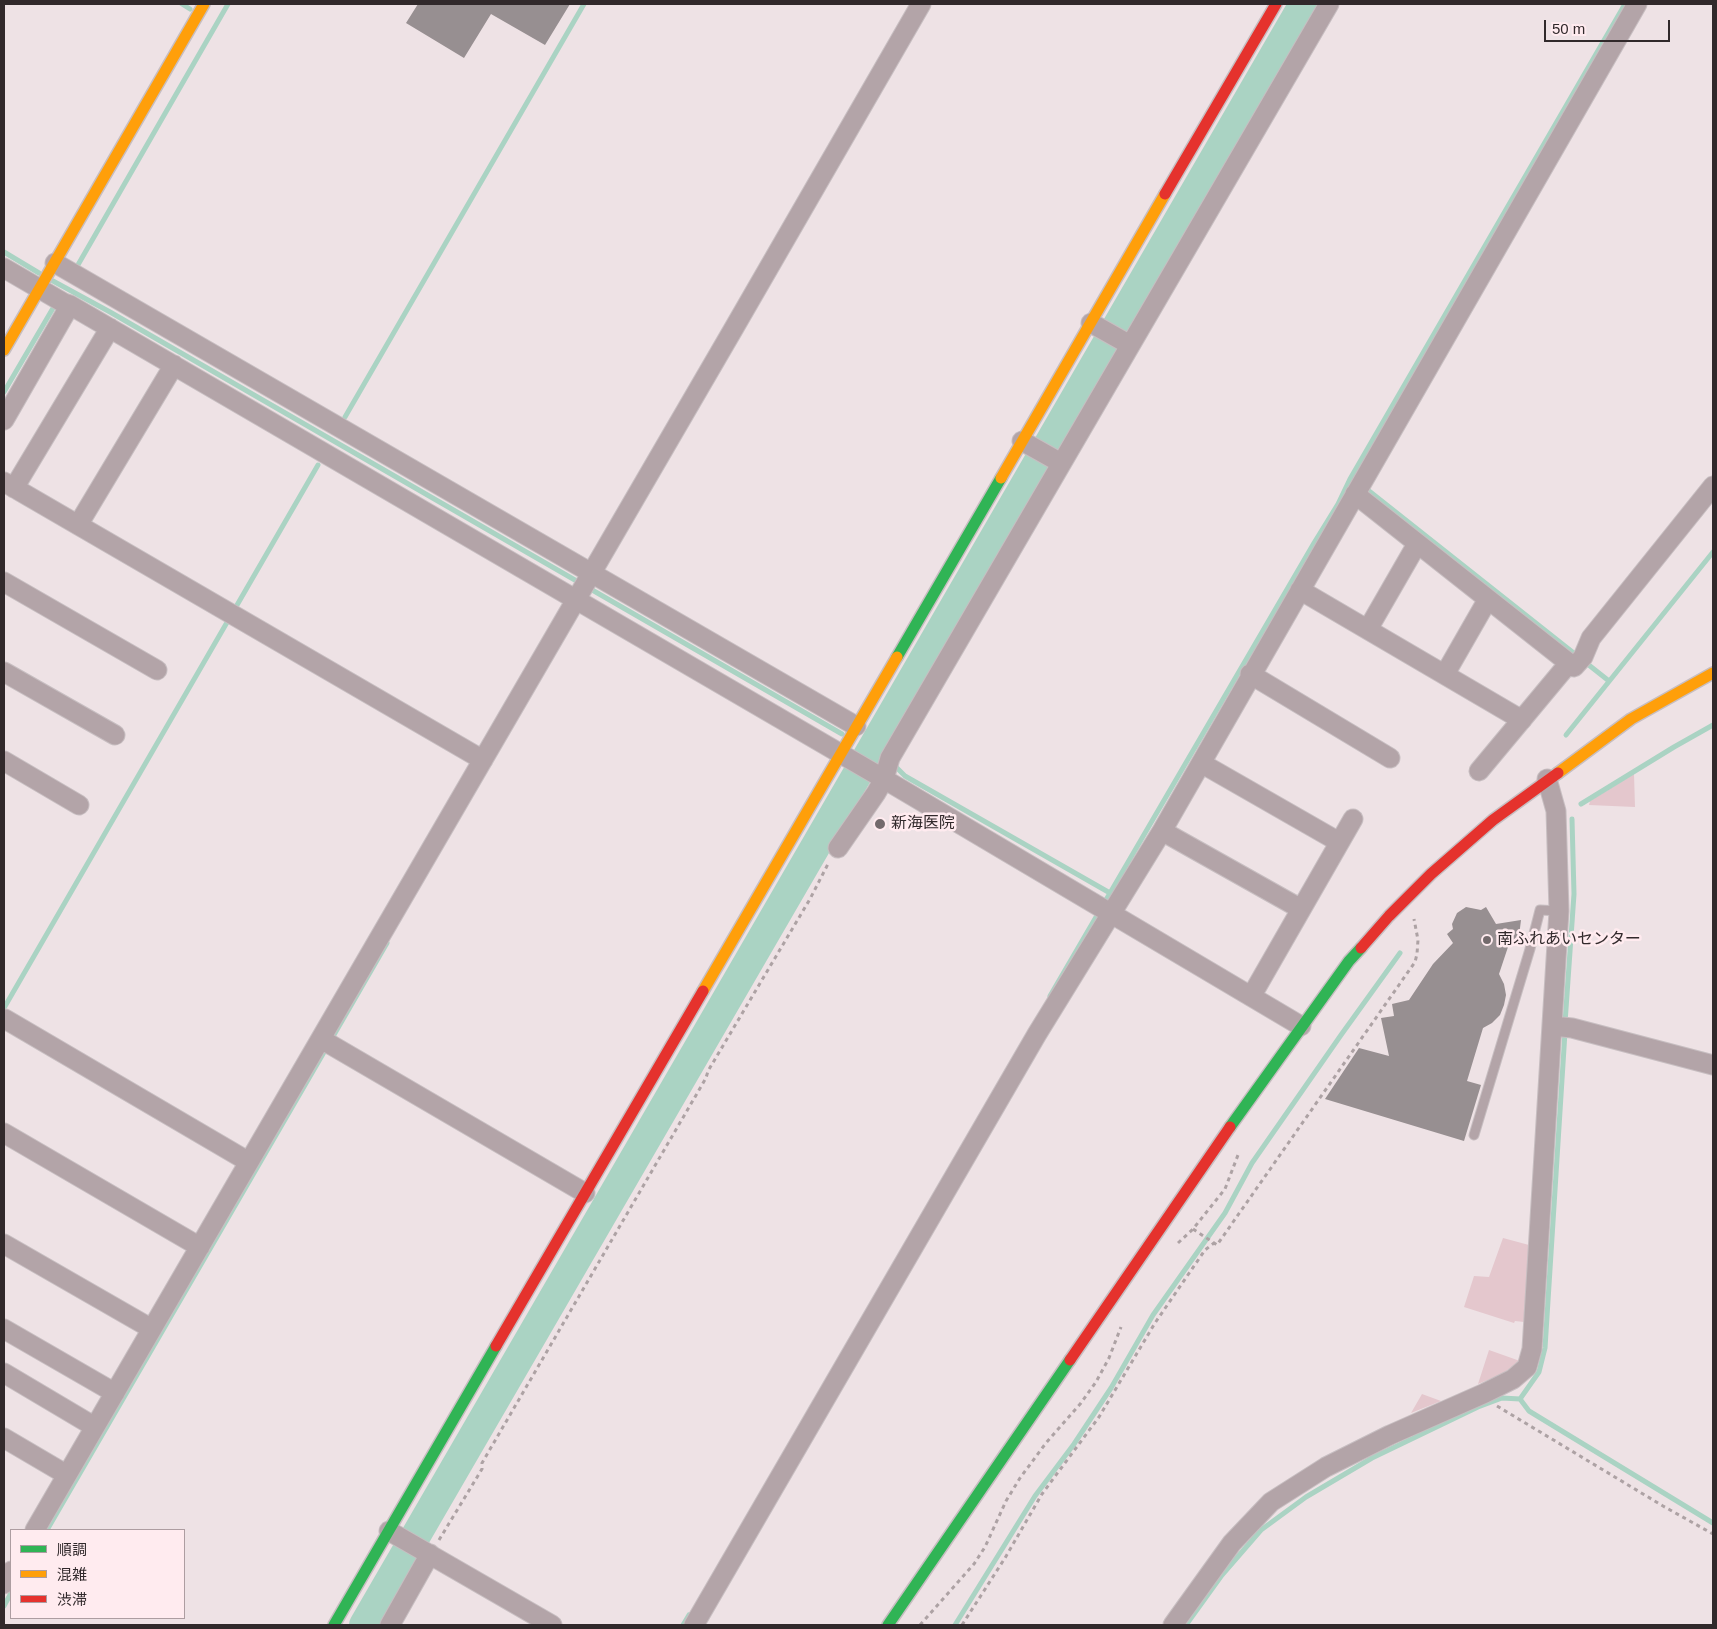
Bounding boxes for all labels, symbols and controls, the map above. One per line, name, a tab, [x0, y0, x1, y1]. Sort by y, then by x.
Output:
scale bar	[1547, 10, 1673, 42]
text: 50 m	[1552, 20, 1585, 37]
place label: 新海医院	[891, 814, 955, 834]
marker: 新海医院	[873, 817, 887, 831]
place label: 南ふれあいセンター	[1497, 930, 1641, 950]
marker: 南ふれあいセンター	[1481, 934, 1493, 946]
legend	[10, 1529, 185, 1619]
text: 順調	[57, 1541, 87, 1558]
text: 混雑	[57, 1566, 87, 1583]
text: 渋滞	[57, 1591, 87, 1608]

